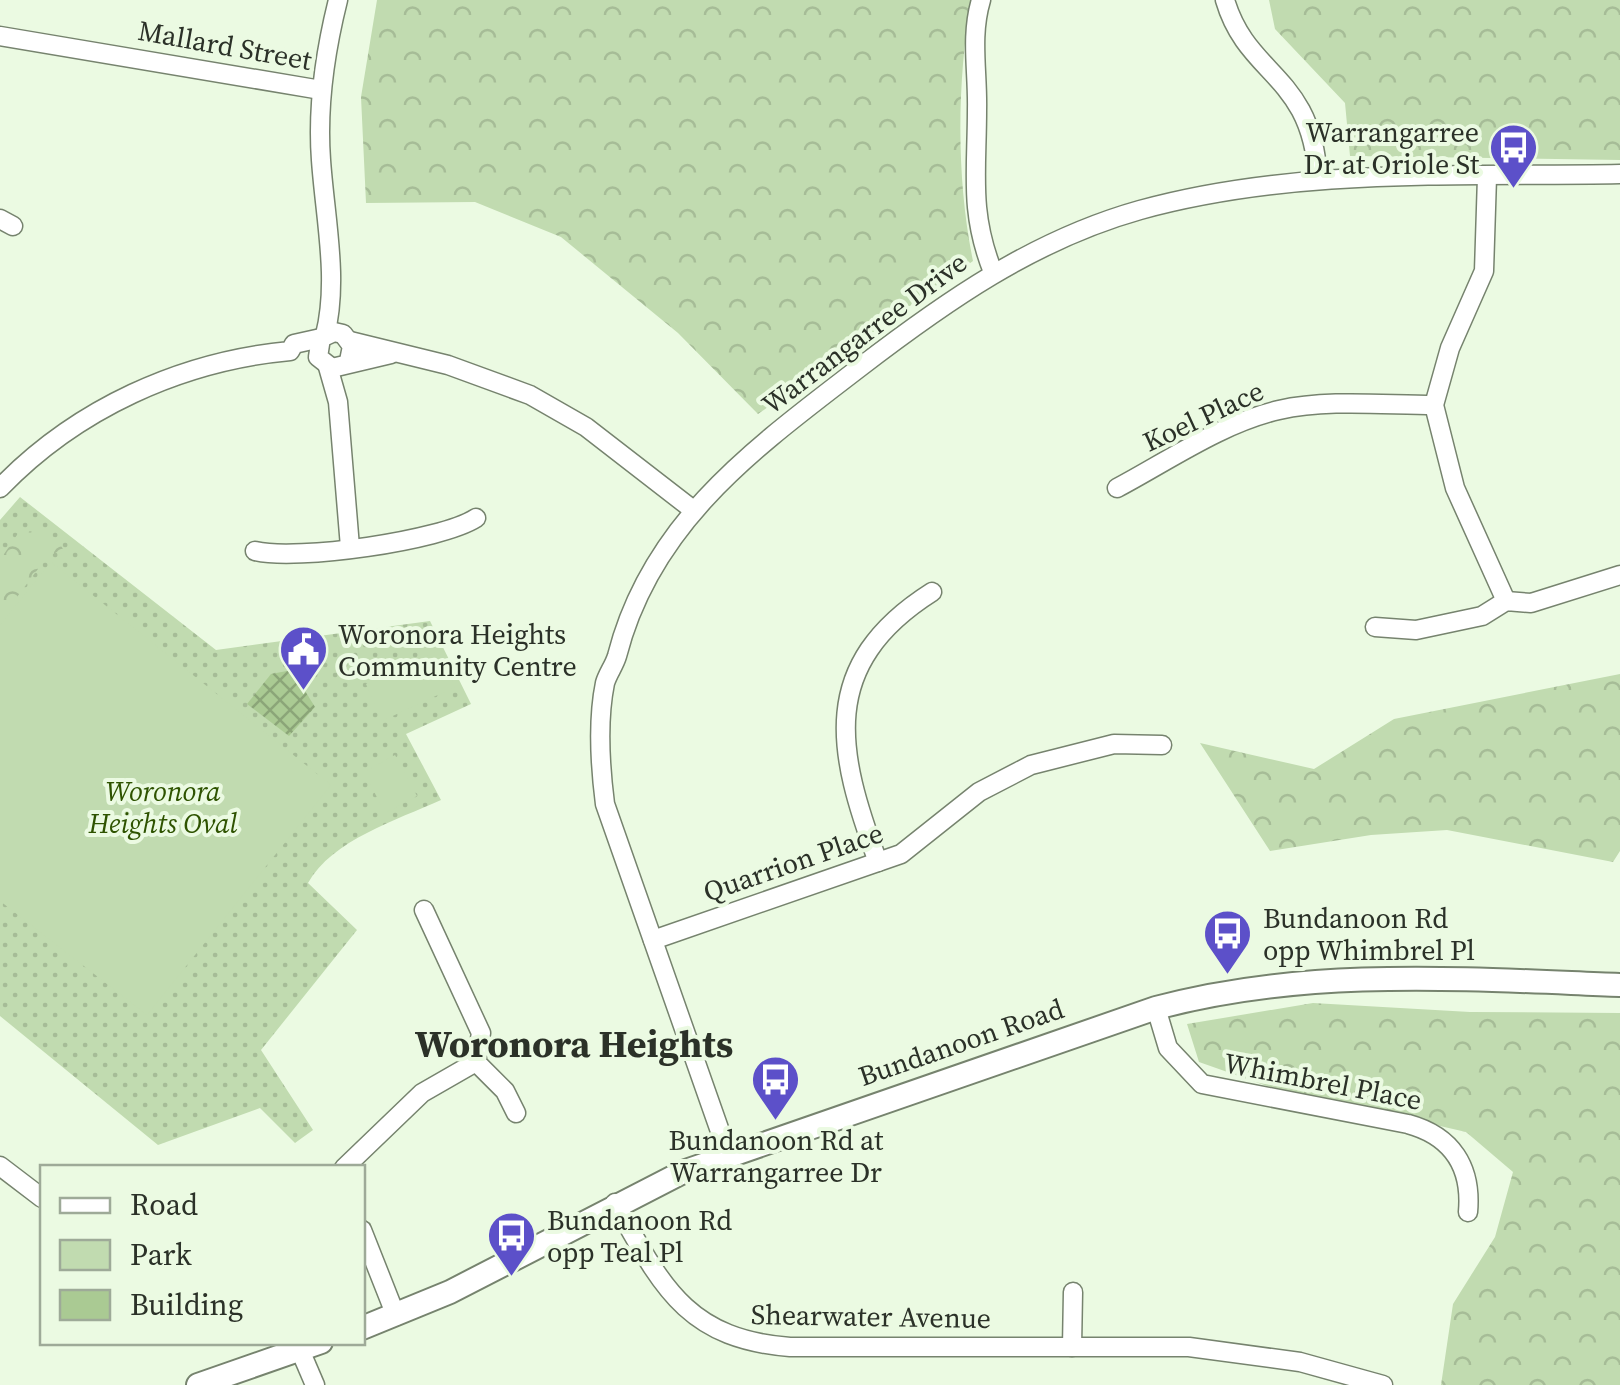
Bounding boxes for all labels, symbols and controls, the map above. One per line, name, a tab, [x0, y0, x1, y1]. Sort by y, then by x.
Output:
street label: Mallard Street	[135, 11, 316, 79]
place label: Warrangarree Dr at Oriole St	[1303, 113, 1480, 183]
bus stop icon: Warrangarree Dr at Oriole St	[1488, 122, 1540, 190]
street label: Warrangarree Drive	[754, 243, 974, 423]
street label: Koel Place	[1136, 371, 1270, 461]
place label: Woronora Heights Community Centre	[338, 615, 577, 685]
public building icon: Woronora Heights Community Centre	[277, 624, 329, 692]
park label: Woronora Heights Oval	[88, 772, 238, 842]
street label: Quarrion Place	[698, 813, 888, 911]
place label: Bundanoon Rd opp Whimbrel Pl	[1263, 899, 1475, 969]
bus stop icon: Bundanoon Rd opp Whimbrel Pl	[1202, 908, 1254, 976]
street label: Bundanoon Road	[853, 989, 1069, 1095]
district label: Woronora Heights	[415, 1018, 733, 1070]
street label: Whimbrel Place	[1221, 1043, 1425, 1119]
bus stop icon: Bundanoon Rd at Warrangarree Dr	[750, 1054, 802, 1122]
place label: Bundanoon Rd at Warrangarree Dr	[669, 1121, 884, 1191]
legend	[40, 1165, 365, 1345]
text: Road	[130, 1184, 198, 1225]
place label: Bundanoon Rd opp Teal Pl	[547, 1201, 732, 1271]
bus stop icon: Bundanoon Rd opp Teal Pl	[486, 1210, 538, 1278]
text: Park	[130, 1234, 192, 1275]
text: Building	[130, 1284, 243, 1325]
street label: Shearwater Avenue	[751, 1295, 991, 1337]

